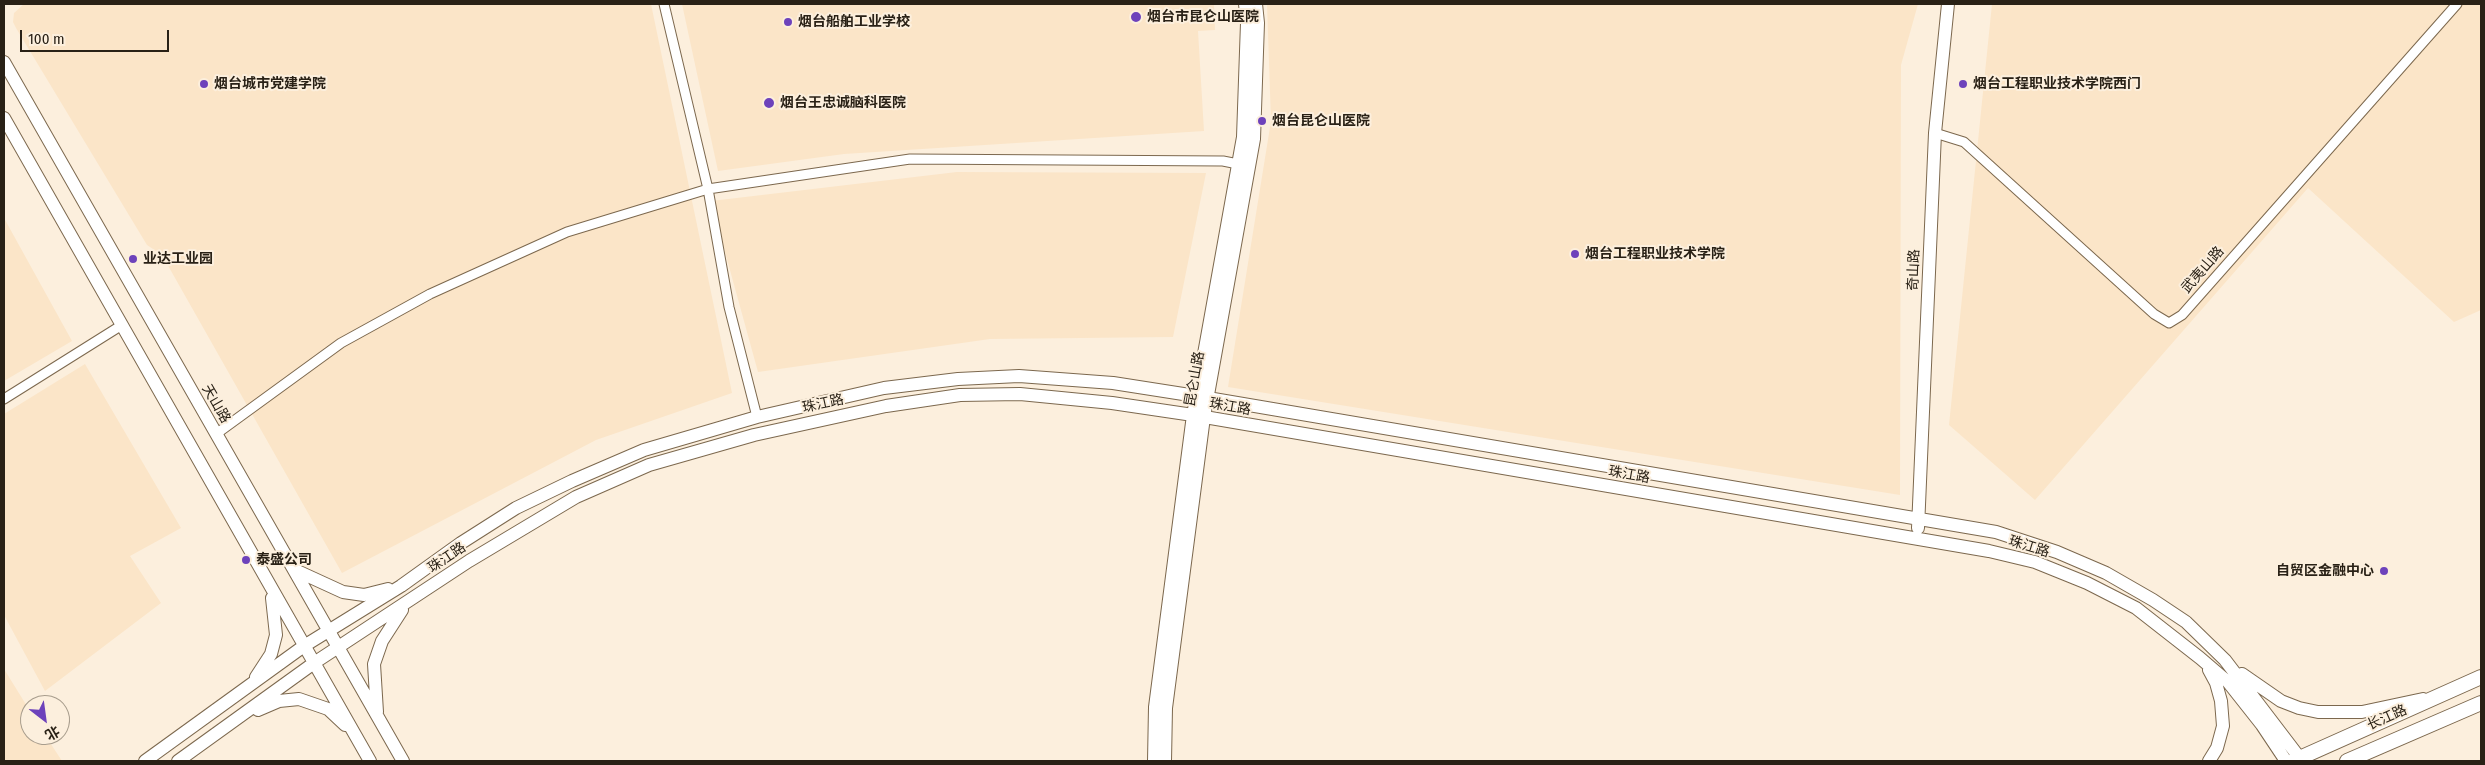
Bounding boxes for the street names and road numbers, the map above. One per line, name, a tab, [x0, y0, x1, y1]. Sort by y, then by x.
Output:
street label: 武夷山路	[2178, 243, 2228, 297]
street label: 奇山路	[1905, 249, 1923, 291]
street label: 昆仑山路	[1182, 350, 1208, 408]
street label: 天山路	[198, 382, 234, 426]
street label: 珠江路	[801, 391, 845, 417]
street label: 珠江路	[1208, 395, 1252, 419]
street label: 珠江路	[1607, 463, 1651, 487]
street label: 珠江路	[2006, 533, 2052, 561]
street label: 珠江路	[425, 539, 469, 577]
street label: 长江路	[2364, 702, 2410, 734]

